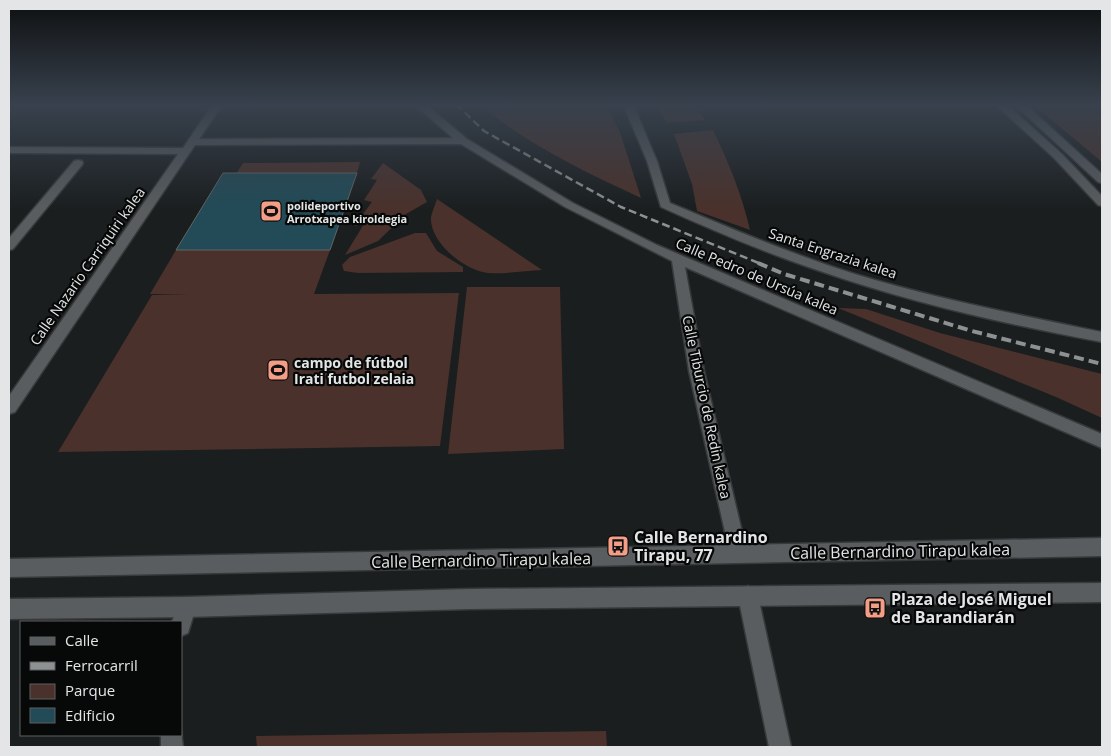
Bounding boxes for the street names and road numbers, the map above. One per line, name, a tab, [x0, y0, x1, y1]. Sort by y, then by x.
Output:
street label: Calle Nazario Carriquiri kalea	[25, 183, 149, 349]
street label: Santa Engrazia kalea	[766, 223, 900, 283]
street label: Calle Pedro de Ursúa kalea	[673, 233, 841, 319]
street label: Calle Tiburcio de Redin kalea	[678, 314, 736, 500]
street label: Calle Bernardino Tirapu kalea	[790, 538, 1010, 564]
street label: Calle Bernardino Tirapu kalea	[371, 547, 591, 573]

